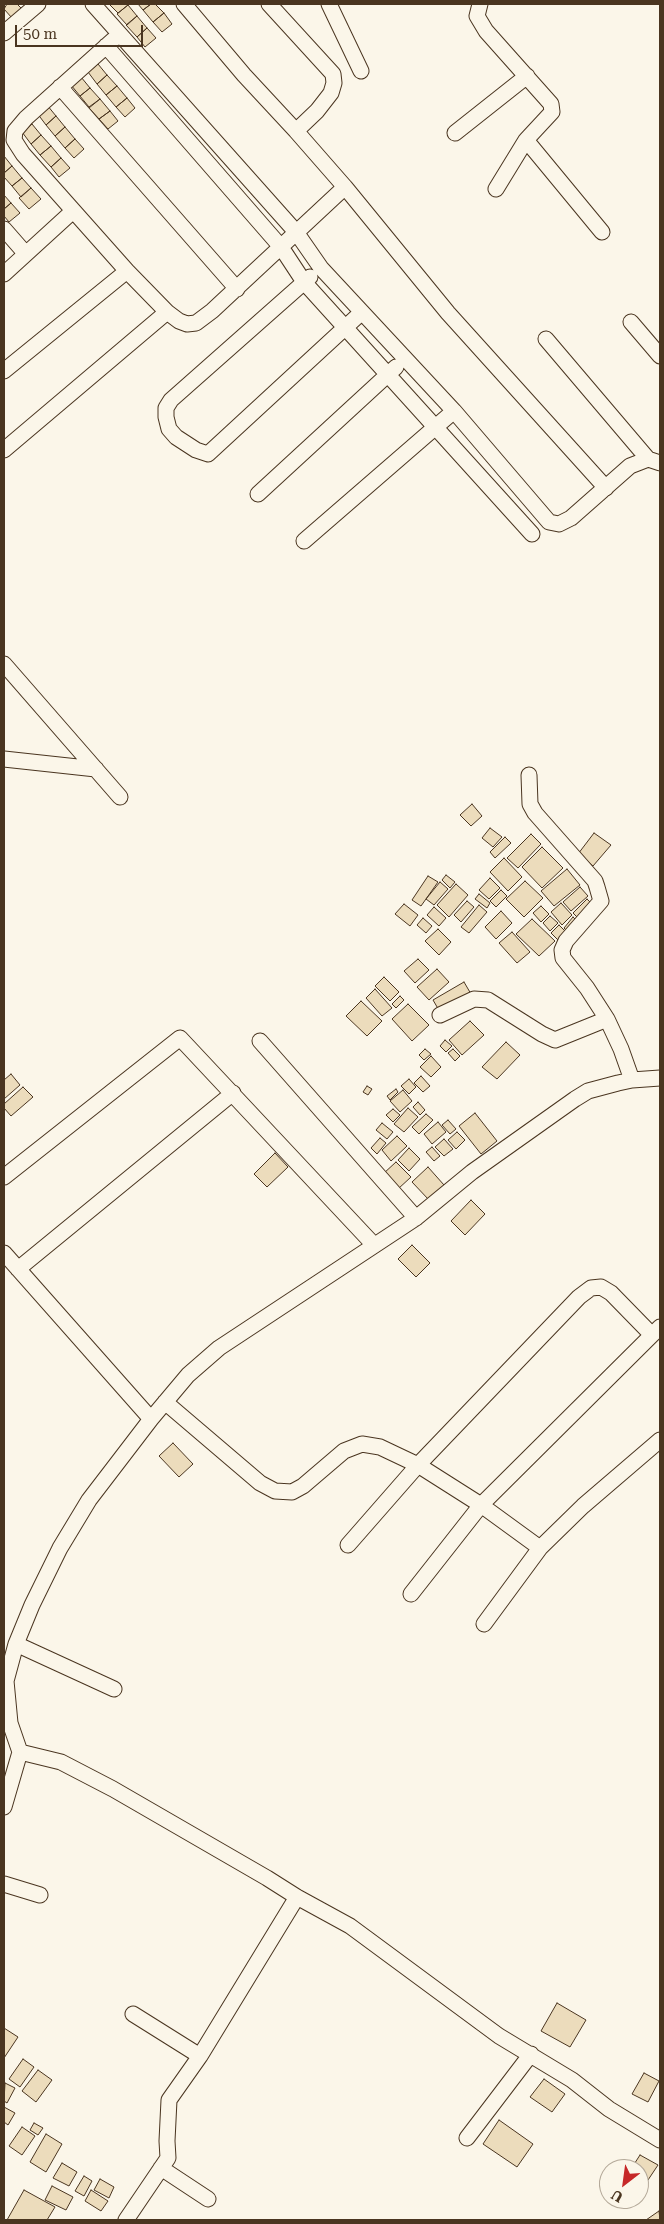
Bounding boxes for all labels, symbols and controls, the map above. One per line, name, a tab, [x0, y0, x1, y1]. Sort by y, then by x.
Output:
scale bar	[18, 15, 145, 47]
text: 50 m	[23, 25, 57, 43]
north arrow	[599, 2159, 649, 2209]
text: U	[608, 2187, 626, 2206]

